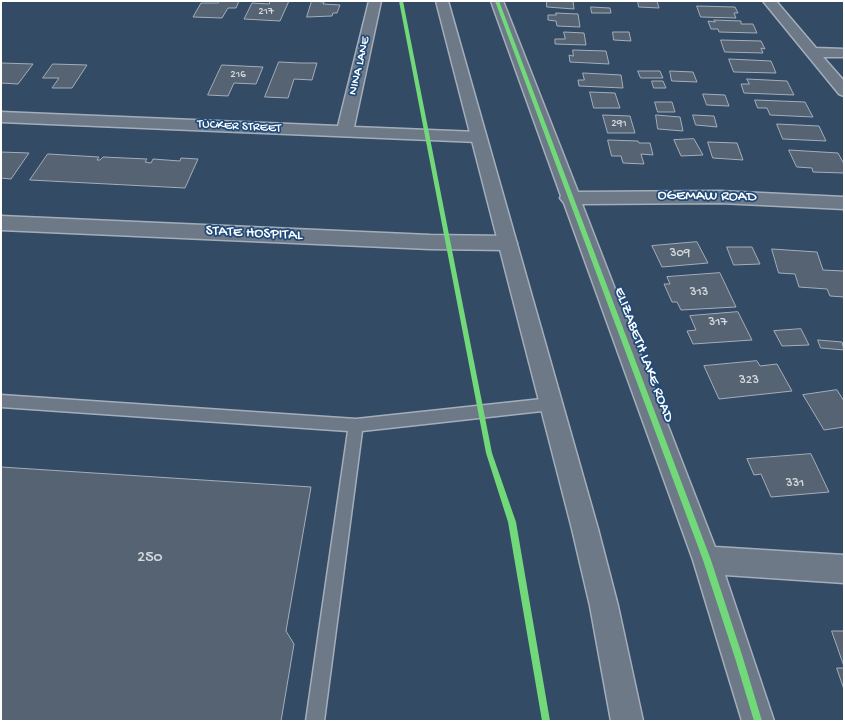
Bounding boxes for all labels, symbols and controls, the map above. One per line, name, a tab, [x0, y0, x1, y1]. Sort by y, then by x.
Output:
house number: 217	[258, 5, 274, 19]
street label: NINA LANE	[346, 35, 374, 97]
house number: 216	[230, 68, 246, 82]
street label: TUCKER STREET	[197, 117, 281, 137]
house number: 291	[611, 117, 627, 131]
street label: OGEMAW ROAD	[657, 187, 757, 207]
street label: STATE HOSPITAL	[205, 222, 303, 246]
house number: 309	[670, 246, 690, 262]
street label: ELIZABETH LAKE ROAD	[609, 285, 677, 425]
house number: 313	[690, 285, 708, 301]
house number: 317	[709, 315, 727, 331]
house number: 323	[739, 373, 759, 389]
house number: 331	[786, 476, 804, 492]
house number: 250	[137, 549, 163, 569]

